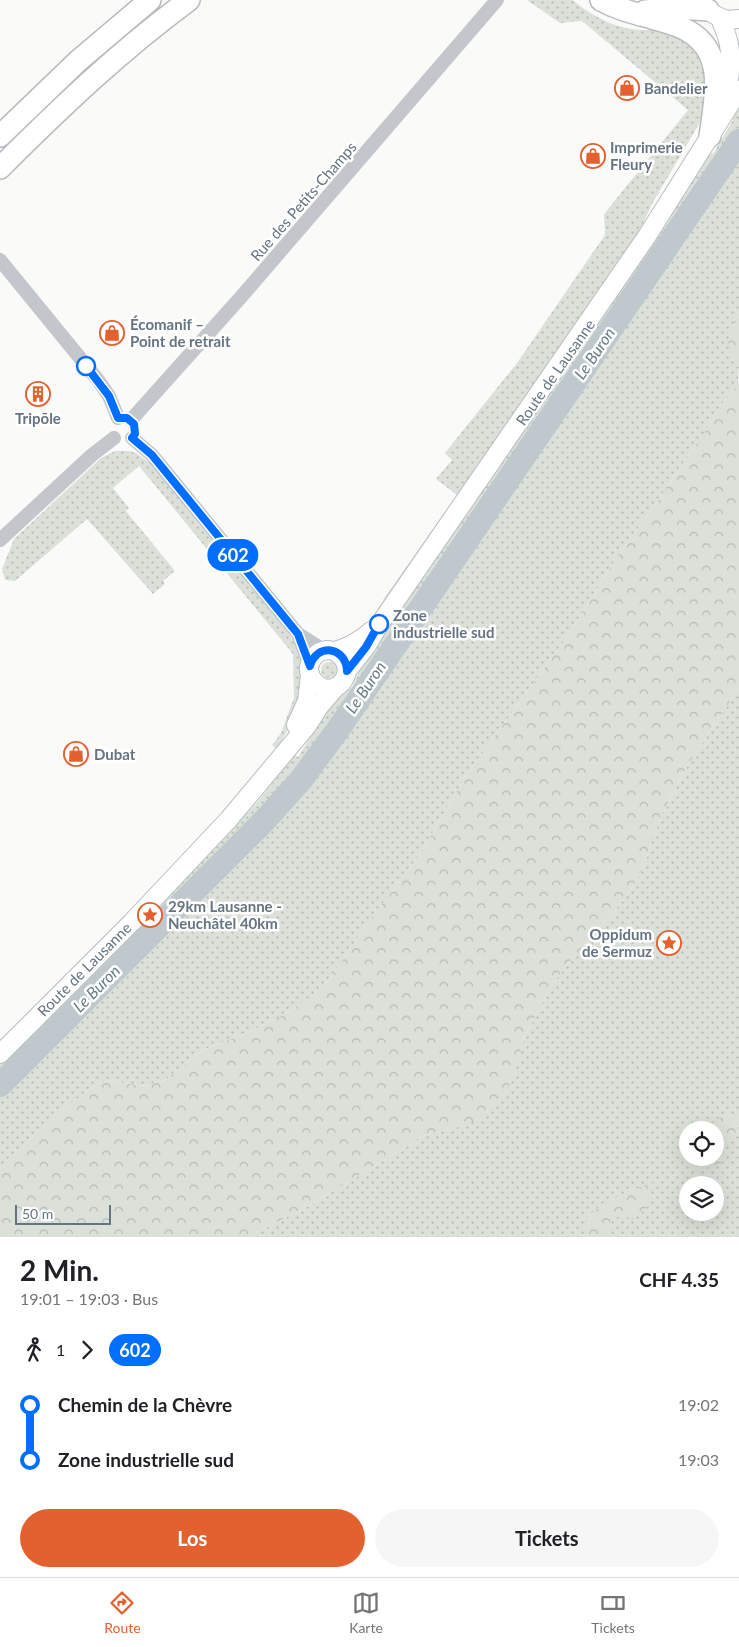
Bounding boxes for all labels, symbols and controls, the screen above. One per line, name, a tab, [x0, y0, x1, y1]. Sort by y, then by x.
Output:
shop icon: Bandelier	[614, 75, 640, 101]
place label: Bandelier	[644, 79, 708, 97]
street label: Rue des Petits-Champs	[246, 138, 360, 264]
place label: Imprimerie Fleury	[610, 138, 683, 173]
shop icon: Imprimerie Fleury	[580, 143, 606, 169]
place label: Écomanif – Point de retrait	[130, 315, 231, 350]
street label: Route de Lausanne	[512, 316, 598, 428]
shop icon: Écomanif – Point de retrait	[99, 320, 125, 346]
water label: Le Buron	[570, 324, 618, 382]
unlabelled marker	[76, 356, 96, 376]
building icon: Tripōle	[25, 381, 51, 407]
place label: Tripōle	[15, 409, 61, 427]
line badge: 602	[204, 539, 262, 571]
text: 602	[217, 544, 249, 566]
place label: Zone industrielle sud	[393, 606, 495, 641]
marker: Zone industrielle sud	[369, 614, 389, 634]
water label: Le Buron	[341, 658, 389, 716]
shop icon: Dubat	[63, 741, 89, 767]
place label: Dubat	[94, 745, 136, 763]
place label: 29km Lausanne - Neuchâtel 40km	[168, 897, 282, 932]
place icon: 29km Lausanne - Neuchâtel 40km	[137, 902, 163, 928]
street label: Route de Lausanne	[33, 918, 135, 1020]
place label: Oppidum de Sermuz	[582, 925, 652, 960]
place icon: Oppidum de Sermuz	[656, 930, 682, 956]
water label: Le Buron	[69, 961, 123, 1015]
map controls	[679, 1121, 724, 1221]
button: locate	[679, 1121, 724, 1166]
button: layers	[679, 1176, 724, 1221]
scale bar	[15, 1202, 111, 1225]
text: 50 m	[22, 1205, 53, 1222]
text: 2 Min.	[20, 1253, 99, 1287]
text: CHF 4.35	[639, 1268, 719, 1291]
text: 19:01 – 19:03 · Bus	[20, 1289, 158, 1308]
icon: walk	[20, 1336, 48, 1364]
icon: forward	[73, 1336, 101, 1364]
text: 602	[119, 1339, 151, 1361]
text: 1	[56, 1340, 65, 1359]
text: Chemin de la Chèvre	[58, 1393, 232, 1416]
text: 19:02	[678, 1395, 719, 1414]
text: Zone industrielle sud	[58, 1448, 234, 1471]
text: 19:03	[678, 1450, 719, 1469]
button: Los	[20, 1509, 365, 1567]
button: Tickets	[375, 1509, 719, 1567]
tab: Route	[104, 1589, 141, 1636]
tab: Karte	[349, 1589, 383, 1636]
tab: Tickets	[591, 1589, 635, 1636]

